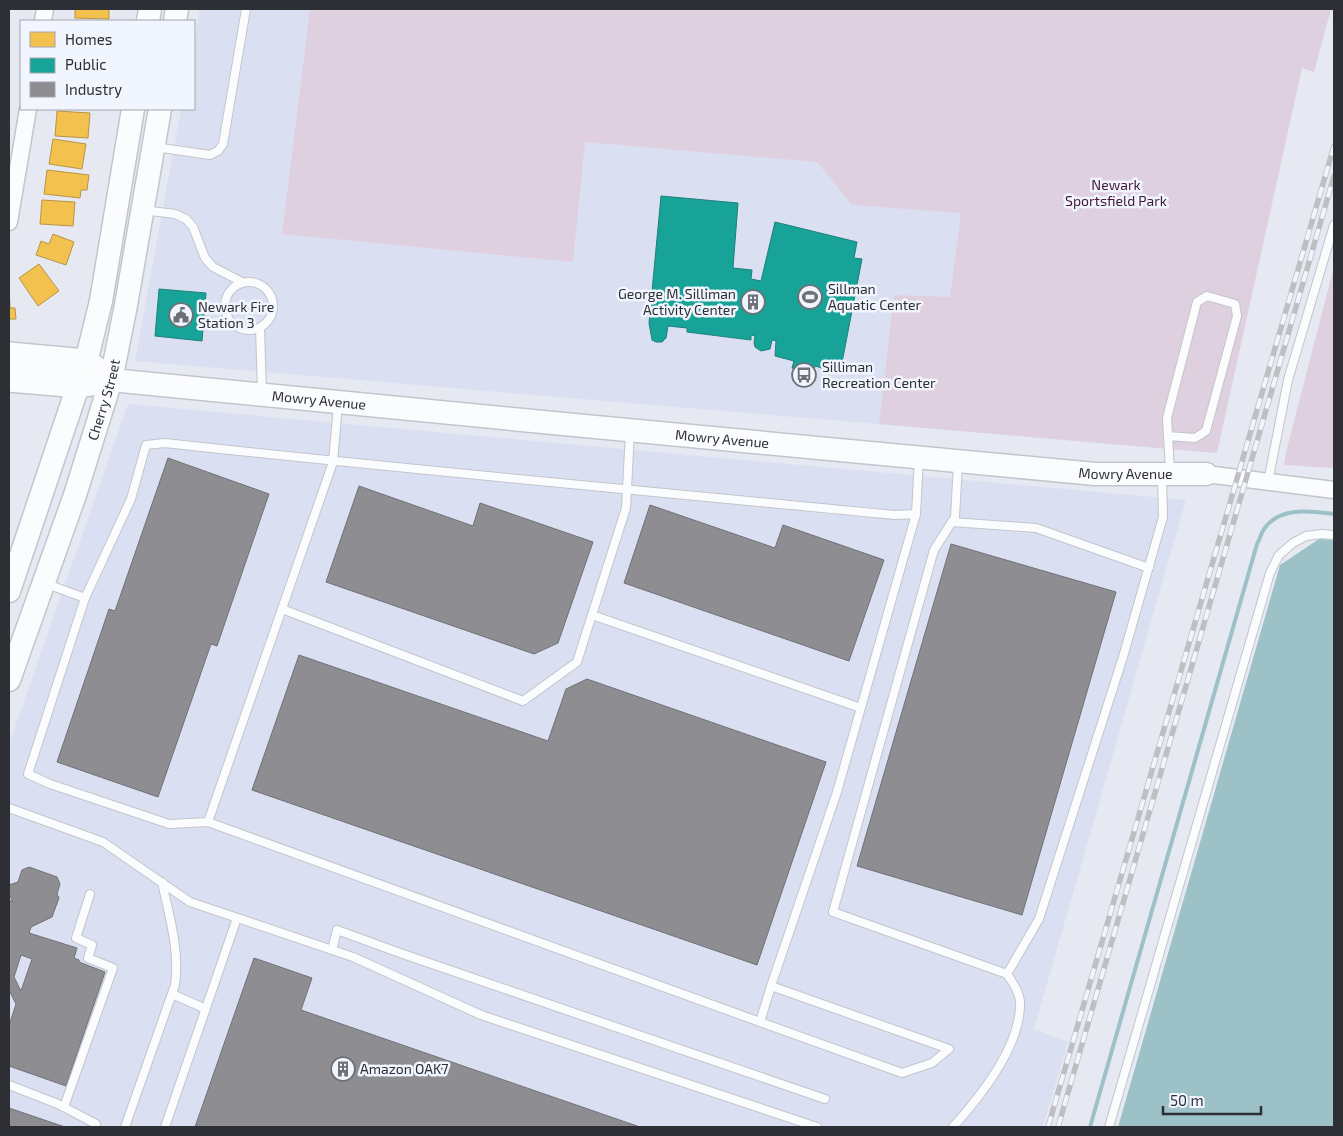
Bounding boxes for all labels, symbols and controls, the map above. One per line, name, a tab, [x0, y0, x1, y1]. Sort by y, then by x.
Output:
legend	[20, 20, 195, 110]
text: Homes	[65, 30, 112, 48]
text: Public	[65, 55, 106, 73]
text: Industry	[65, 80, 122, 98]
park label: Newark Sportsfield Park	[1065, 176, 1167, 209]
place label: Sillman Aquatic Center	[828, 280, 922, 313]
sports icon: Sillman Aquatic Center	[797, 284, 823, 310]
place label: George M. Silliman Activity Center	[618, 285, 736, 318]
building icon: George M. Silliman Activity Center	[740, 289, 766, 315]
place label: Newark Fire Station 3	[198, 298, 274, 331]
public building icon: Newark Fire Station 3	[168, 302, 194, 328]
street label: Cherry Street	[84, 358, 123, 442]
place label: Silliman Recreation Center	[822, 358, 936, 391]
bus stop icon: Silliman Recreation Center	[791, 362, 817, 388]
street label: Mowry Avenue	[271, 387, 367, 413]
street label: Mowry Avenue	[674, 426, 770, 451]
street label: Mowry Avenue	[1078, 463, 1173, 482]
building icon: Amazon OAK7	[330, 1056, 356, 1082]
place label: Amazon OAK7	[360, 1060, 448, 1077]
scale bar	[1163, 1084, 1260, 1116]
text: 50 m	[1170, 1091, 1204, 1109]

